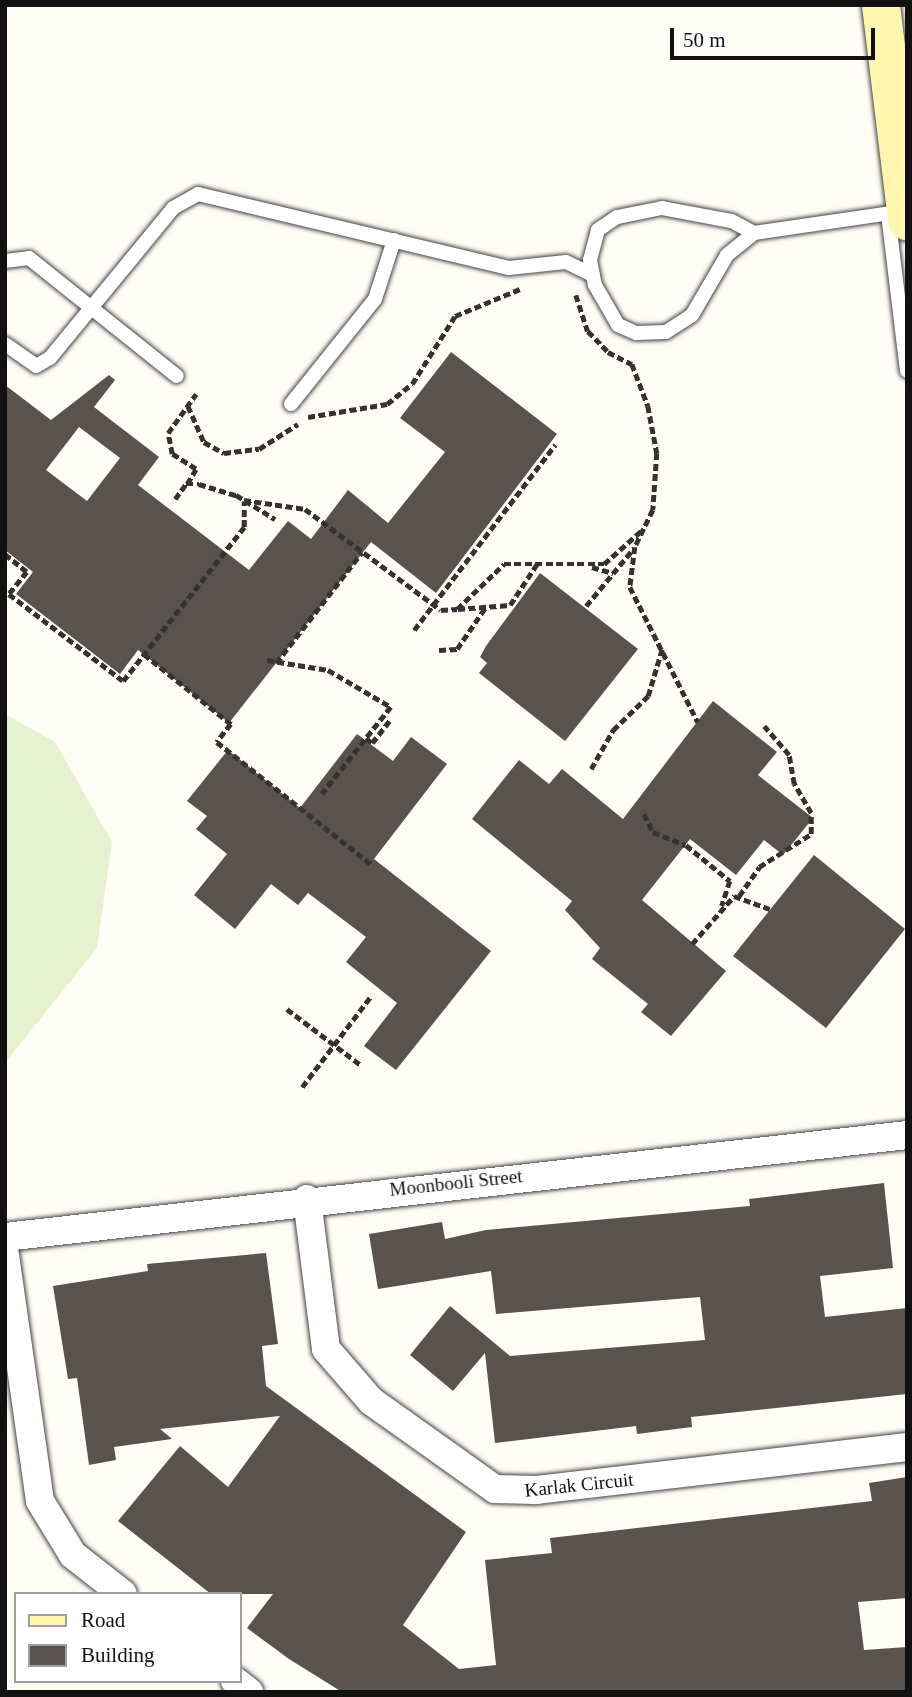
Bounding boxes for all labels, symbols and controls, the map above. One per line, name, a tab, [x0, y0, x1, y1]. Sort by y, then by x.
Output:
scale bar	[674, 14, 879, 58]
text: 50 m	[683, 28, 726, 52]
street label: Moonbooli Street	[388, 1165, 524, 1201]
street label: Karlak Circuit	[524, 1468, 634, 1502]
legend	[14, 1592, 242, 1683]
text: Road	[81, 1608, 125, 1632]
text: Building	[81, 1643, 155, 1667]

